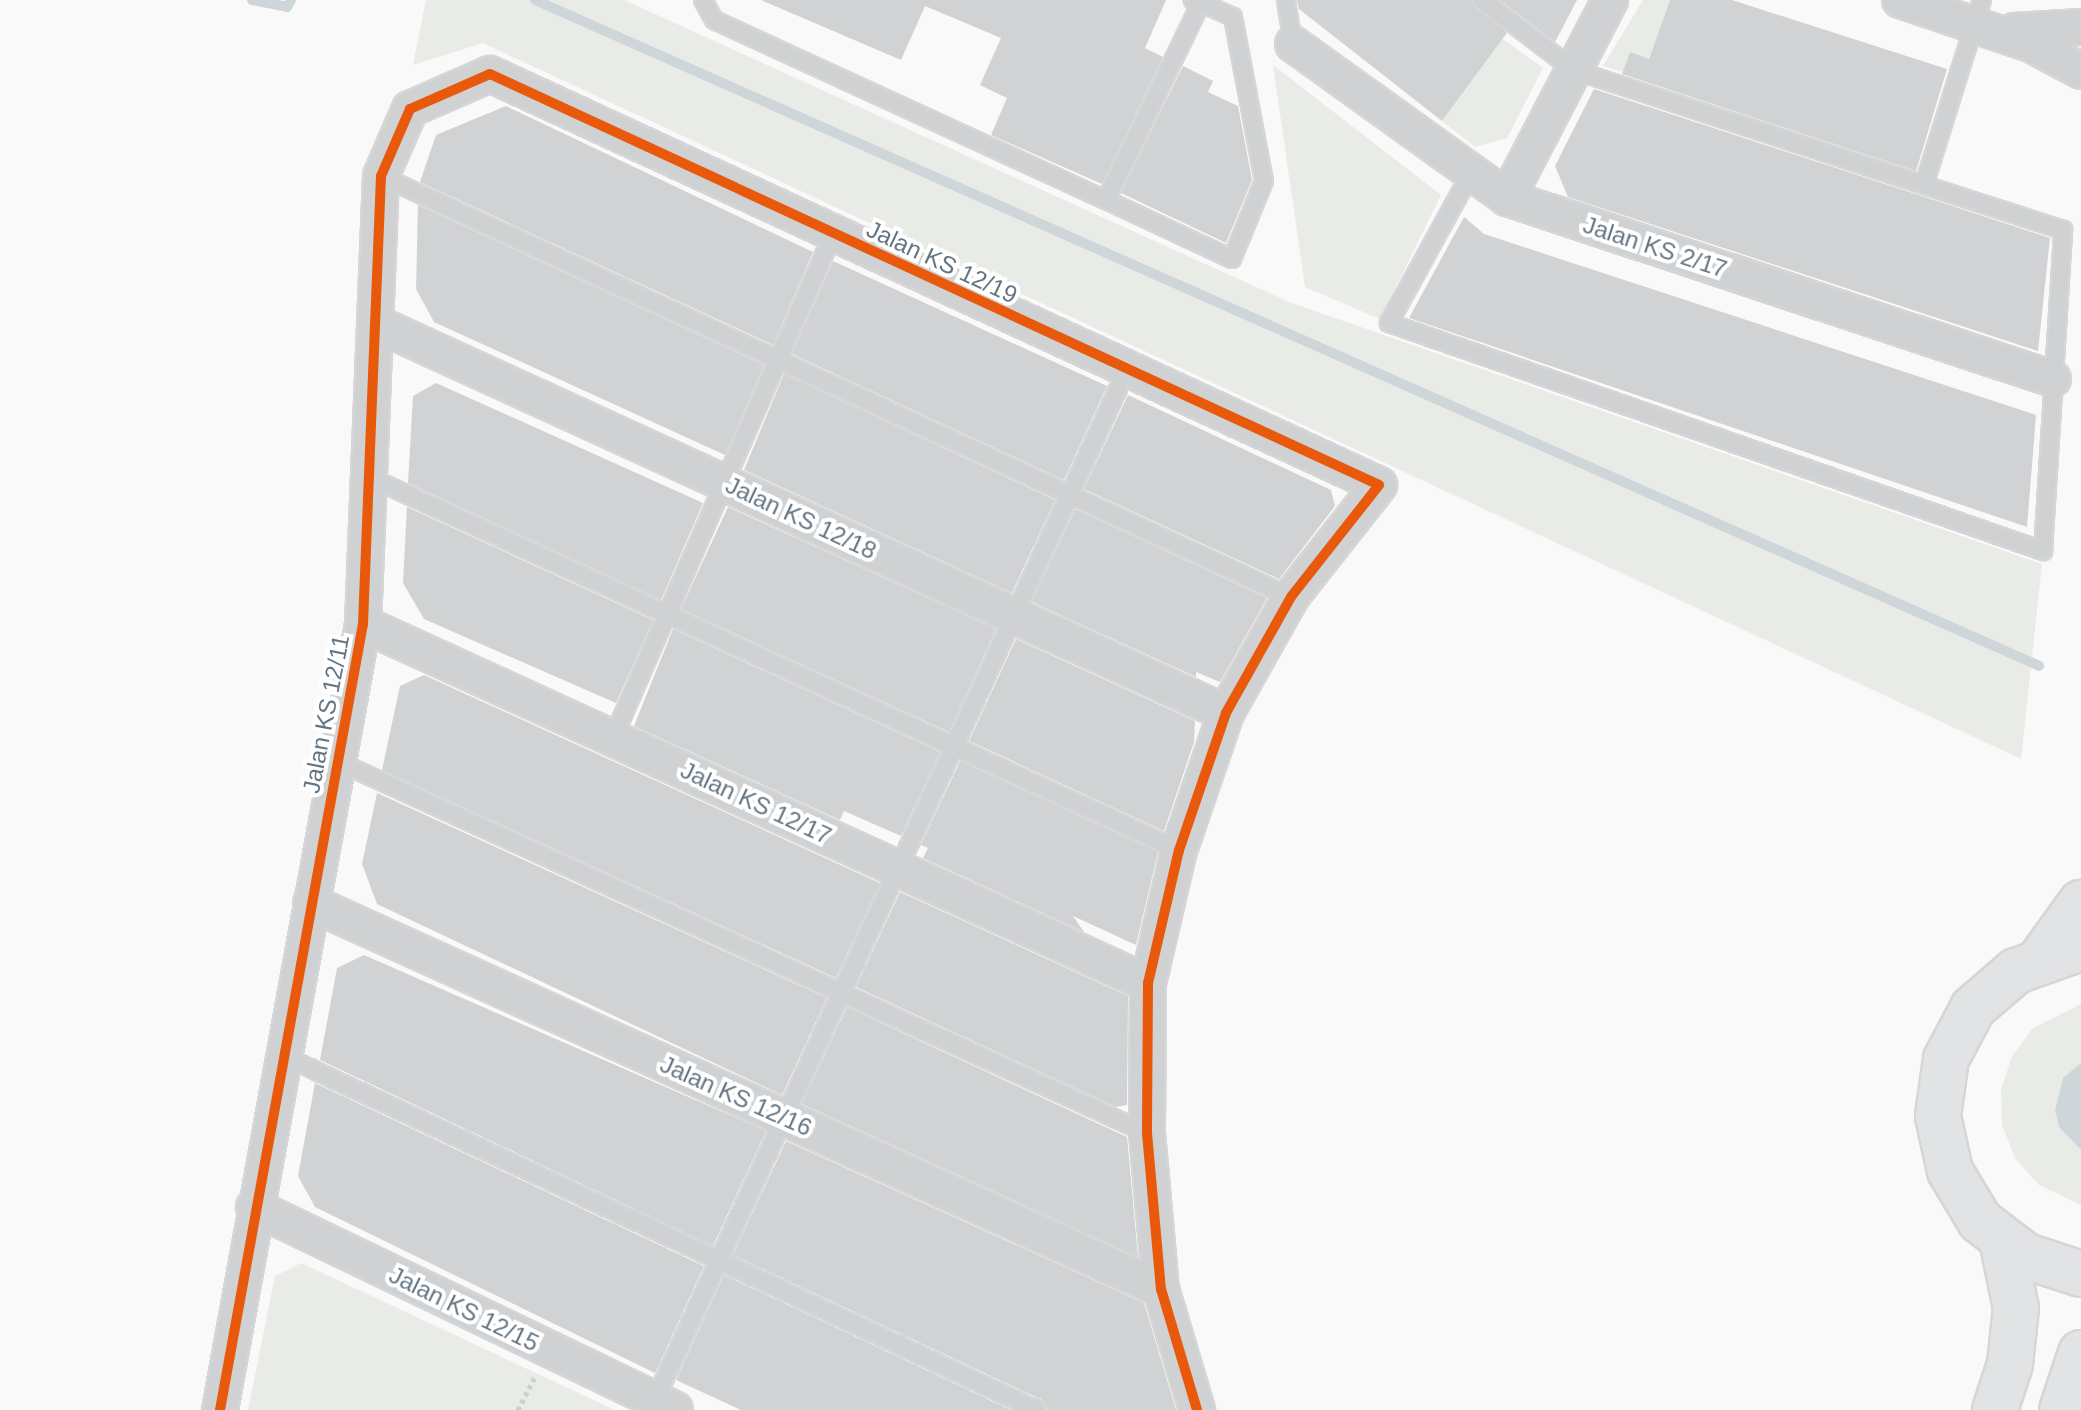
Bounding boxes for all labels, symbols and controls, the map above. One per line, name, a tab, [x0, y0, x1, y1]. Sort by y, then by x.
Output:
street label: Jalan KS 2/17	[1579, 210, 1731, 284]
street label: Jalan KS 12/19	[862, 215, 1022, 309]
street label: Jalan KS 12/18	[721, 471, 881, 565]
street label: Jalan KS 12/11	[297, 632, 355, 796]
street label: Jalan KS 12/17	[676, 756, 836, 850]
street label: Jalan KS 12/16	[656, 1050, 816, 1142]
street label: Jalan KS 12/15	[385, 1260, 543, 1358]

